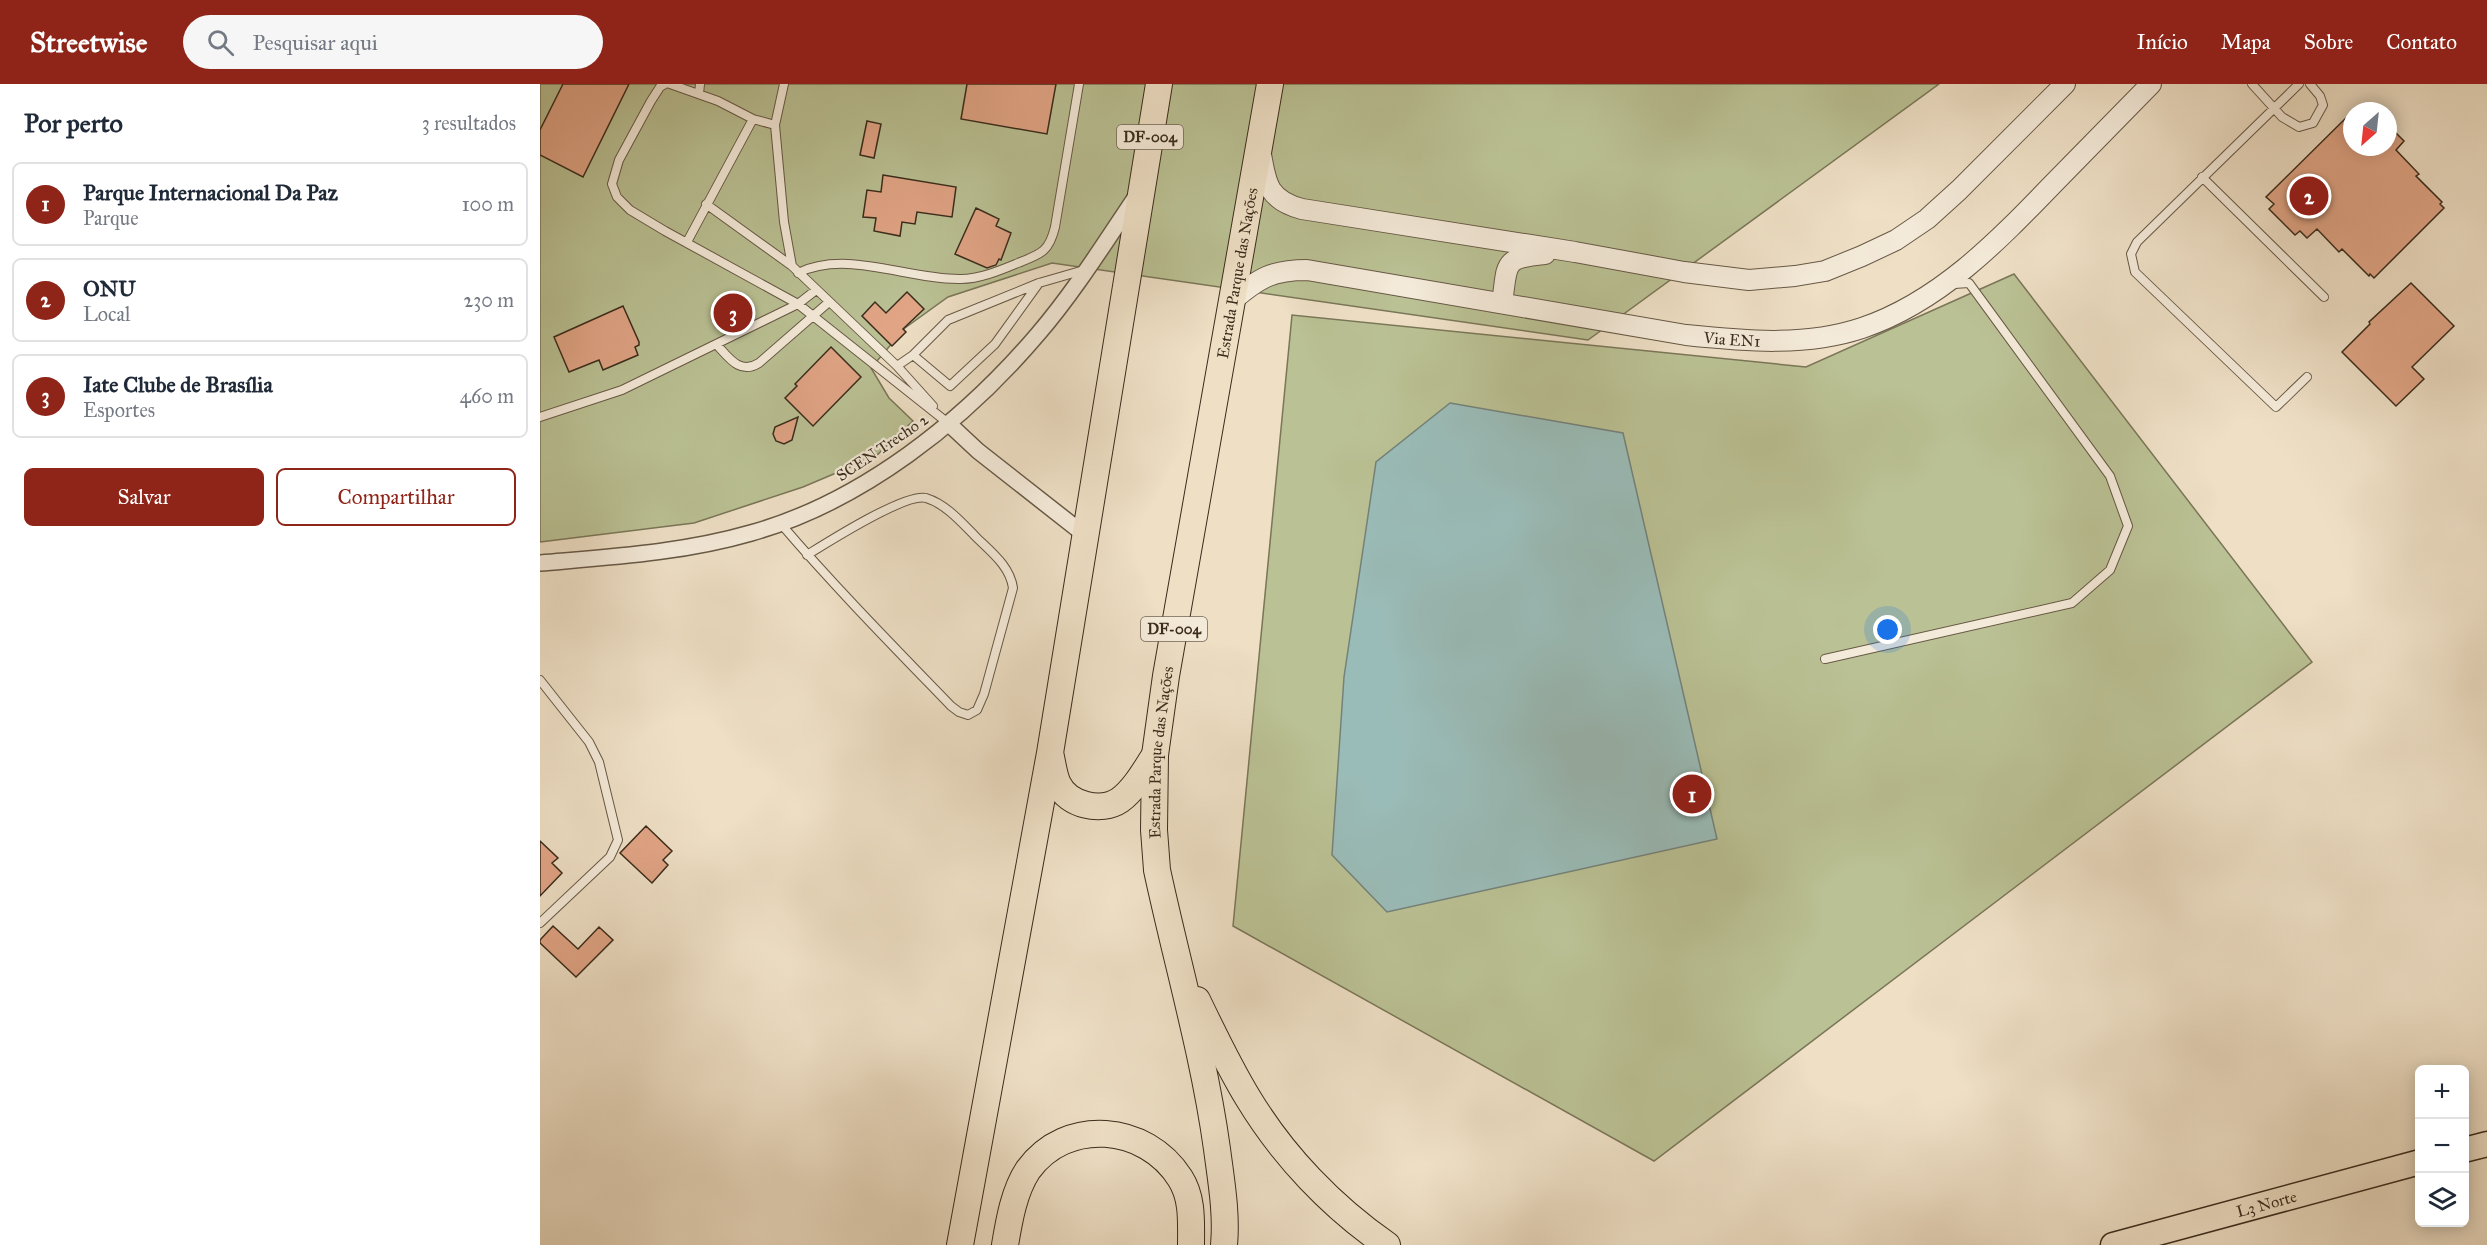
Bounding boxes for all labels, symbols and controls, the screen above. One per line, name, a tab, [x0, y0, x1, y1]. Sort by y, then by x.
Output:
search box	[183, 15, 603, 69]
text: Streetwise	[30, 25, 147, 60]
icon: search	[204, 26, 237, 59]
text: Pesquisar aqui	[252, 29, 378, 56]
text: Início	[2137, 29, 2188, 55]
text: Mapa	[2221, 29, 2271, 55]
text: Sobre	[2304, 29, 2353, 55]
text: Contato	[2386, 29, 2457, 55]
north arrow	[2343, 102, 2397, 156]
text: Por perto	[24, 107, 123, 139]
text: 3 resultados	[422, 111, 516, 135]
road number: DF-004	[1117, 125, 1183, 149]
pin: 2	[2290, 174, 2328, 218]
text: Parque Internacional Da Paz	[83, 179, 338, 206]
street label: Estrada Parque das Nações	[1213, 186, 1262, 360]
text: 1	[42, 192, 49, 216]
text: 100 m	[462, 192, 514, 216]
text: Parque	[83, 206, 139, 230]
text: ONU	[83, 275, 136, 302]
text: 2	[41, 288, 50, 312]
text: 230 m	[463, 288, 514, 312]
pin: 3	[714, 290, 752, 336]
text: Local	[83, 302, 130, 326]
street label: Via EN1	[1702, 328, 1761, 351]
text: Iate Clube de Brasília	[83, 371, 273, 398]
text: 3	[42, 384, 50, 408]
text: 460 m	[460, 384, 514, 408]
text: Esportes	[83, 398, 155, 422]
street label: SCEN Trecho 2	[833, 410, 932, 485]
button: Salvar	[24, 468, 264, 526]
button: Compartilhar	[276, 468, 516, 526]
your location	[1873, 615, 1902, 644]
road number: DF-004	[1141, 617, 1207, 641]
street label: Estrada Parque das Nações	[1145, 665, 1178, 839]
pin: 1	[1672, 772, 1712, 816]
map controls	[2415, 1065, 2469, 1227]
button: +	[2415, 1065, 2469, 1119]
button: −	[2415, 1119, 2469, 1173]
button: layers	[2415, 1173, 2469, 1227]
street label: L3 Norte	[2234, 1187, 2299, 1221]

